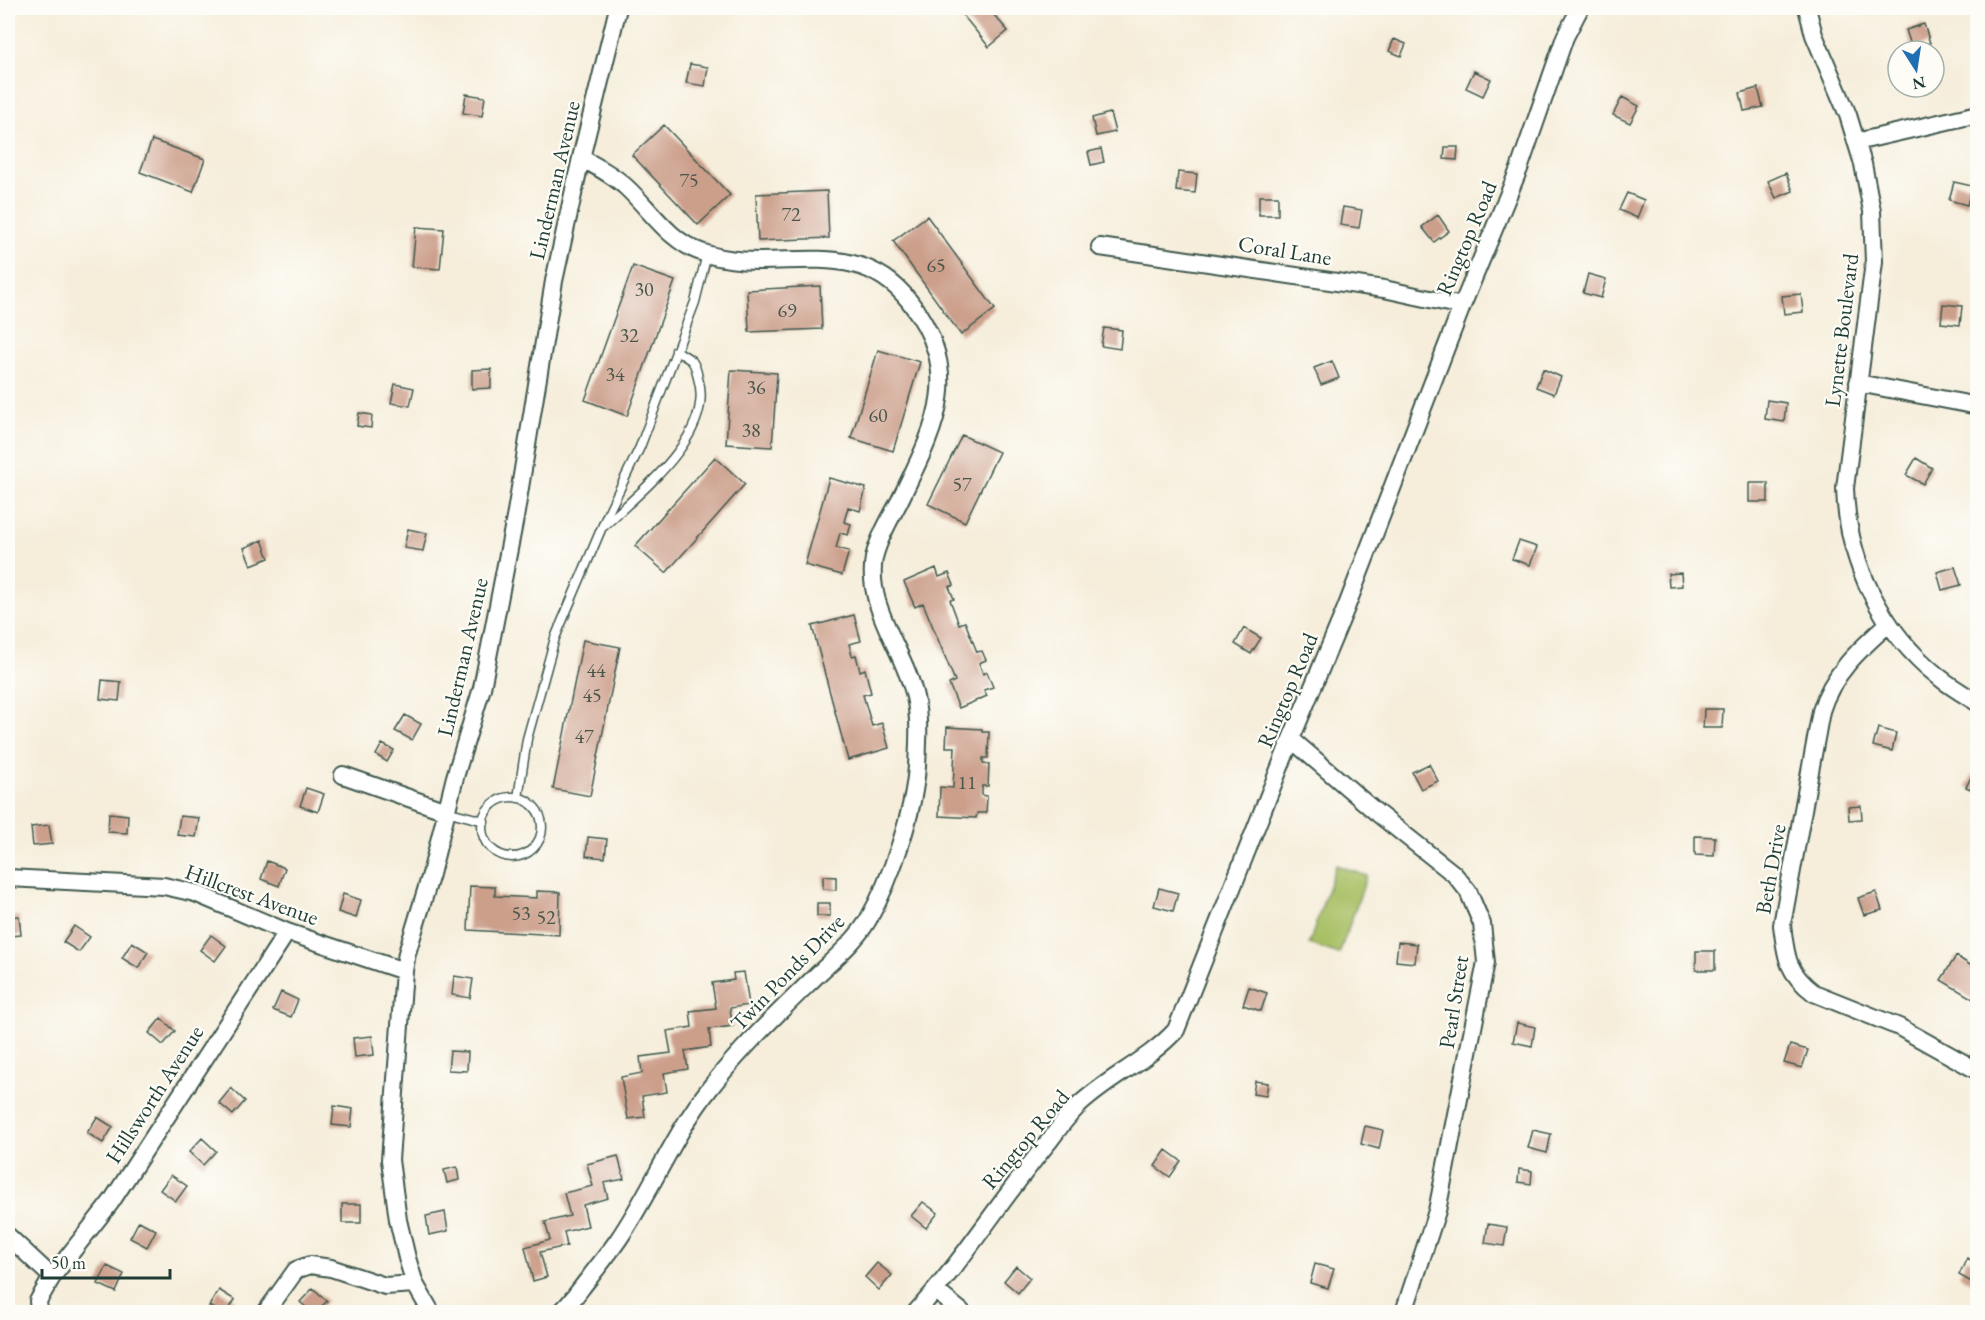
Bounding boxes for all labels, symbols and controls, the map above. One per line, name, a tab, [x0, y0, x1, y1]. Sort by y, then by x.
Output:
north arrow	[1886, 39, 1946, 99]
text: N	[1910, 72, 1928, 95]
street label: Linderman Avenue	[522, 98, 587, 262]
house number: 75	[679, 167, 699, 193]
street label: Ringtop Road	[1429, 176, 1504, 300]
house number: 72	[781, 201, 801, 227]
street label: Coral Lane	[1236, 229, 1334, 272]
street label: Lynette Boulevard	[1818, 251, 1865, 408]
house number: 65	[926, 252, 946, 278]
house number: 30	[634, 276, 654, 302]
house number: 69	[777, 297, 797, 323]
house number: 32	[619, 322, 639, 348]
house number: 34	[605, 361, 625, 387]
house number: 36	[746, 374, 766, 400]
house number: 60	[868, 402, 888, 428]
house number: 38	[741, 417, 761, 443]
house number: 57	[952, 471, 972, 497]
street label: Linderman Avenue	[430, 575, 495, 739]
street label: Ringtop Road	[1250, 628, 1325, 752]
house number: 44	[586, 657, 606, 683]
house number: 45	[582, 682, 602, 708]
house number: 47	[574, 723, 594, 749]
house number: 11	[957, 769, 977, 795]
street label: Beth Drive	[1748, 821, 1793, 916]
street label: Hillcrest Avenue	[181, 857, 323, 932]
house number: 53	[511, 900, 531, 926]
house number: 52	[536, 904, 556, 930]
street label: Twin Ponds Drive	[724, 907, 851, 1037]
street label: Pearl Street	[1432, 953, 1475, 1051]
street label: Hillsworth Avenue	[99, 1019, 210, 1169]
street label: Ringtop Road	[975, 1083, 1076, 1195]
scale bar	[42, 1242, 170, 1280]
text: 50 m	[51, 1251, 86, 1274]

